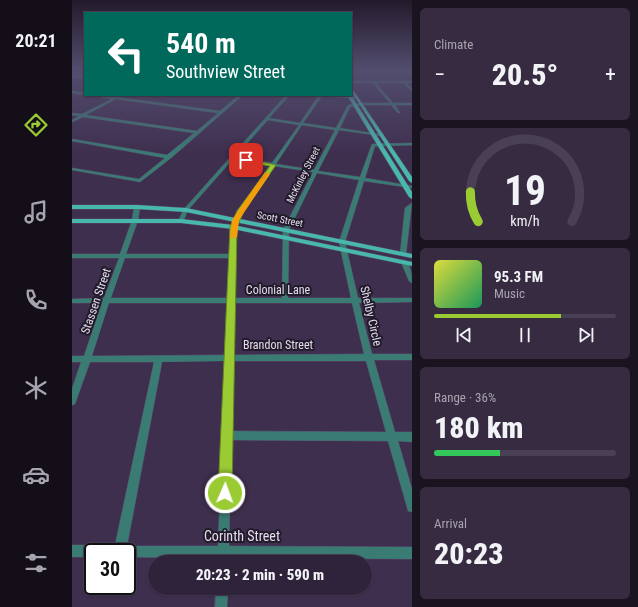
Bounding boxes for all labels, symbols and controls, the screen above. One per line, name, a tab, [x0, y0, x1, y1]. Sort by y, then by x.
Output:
text: 540 m	[166, 27, 236, 60]
icon: left	[100, 28, 152, 80]
text: 20:21	[15, 30, 57, 51]
text: Climate	[434, 37, 473, 52]
text: 20.5°	[492, 57, 558, 92]
text: Southview Street	[166, 61, 285, 82]
text: −	[434, 62, 445, 87]
text: +	[605, 62, 616, 87]
icon: directions	[22, 111, 50, 139]
pin	[229, 143, 263, 177]
street label: McKinley Street	[284, 145, 322, 205]
icon: arrive	[235, 149, 257, 171]
text: 19	[504, 165, 546, 214]
icon: music	[22, 198, 50, 226]
street label: Scott Street	[256, 209, 304, 229]
text: km/h	[510, 212, 540, 228]
street label: Stassen Street	[78, 266, 114, 336]
text: 95.3 FM	[494, 268, 543, 286]
street label: Colonial Lane	[246, 283, 311, 297]
street label: Shelby Circle	[357, 285, 385, 348]
icon: phone	[22, 286, 50, 314]
text: Music	[494, 286, 525, 301]
icon: previous	[453, 324, 475, 346]
icon: pause	[514, 324, 536, 346]
icon: next	[575, 324, 597, 346]
street label: Brandon Street	[243, 338, 314, 352]
icon: climate	[22, 374, 50, 402]
text: Range · 36%	[434, 390, 496, 405]
text: 180 km	[434, 410, 523, 445]
icon: car	[22, 461, 50, 489]
position arrow	[204, 472, 246, 514]
text: Arrival	[434, 516, 467, 531]
street label: Corinth Street	[204, 528, 280, 544]
text: 20:23	[434, 536, 503, 571]
speed limit sign: 30	[84, 543, 136, 595]
icon: filters	[22, 549, 50, 577]
text: 20:23 · 2 min · 590 m	[196, 566, 324, 584]

